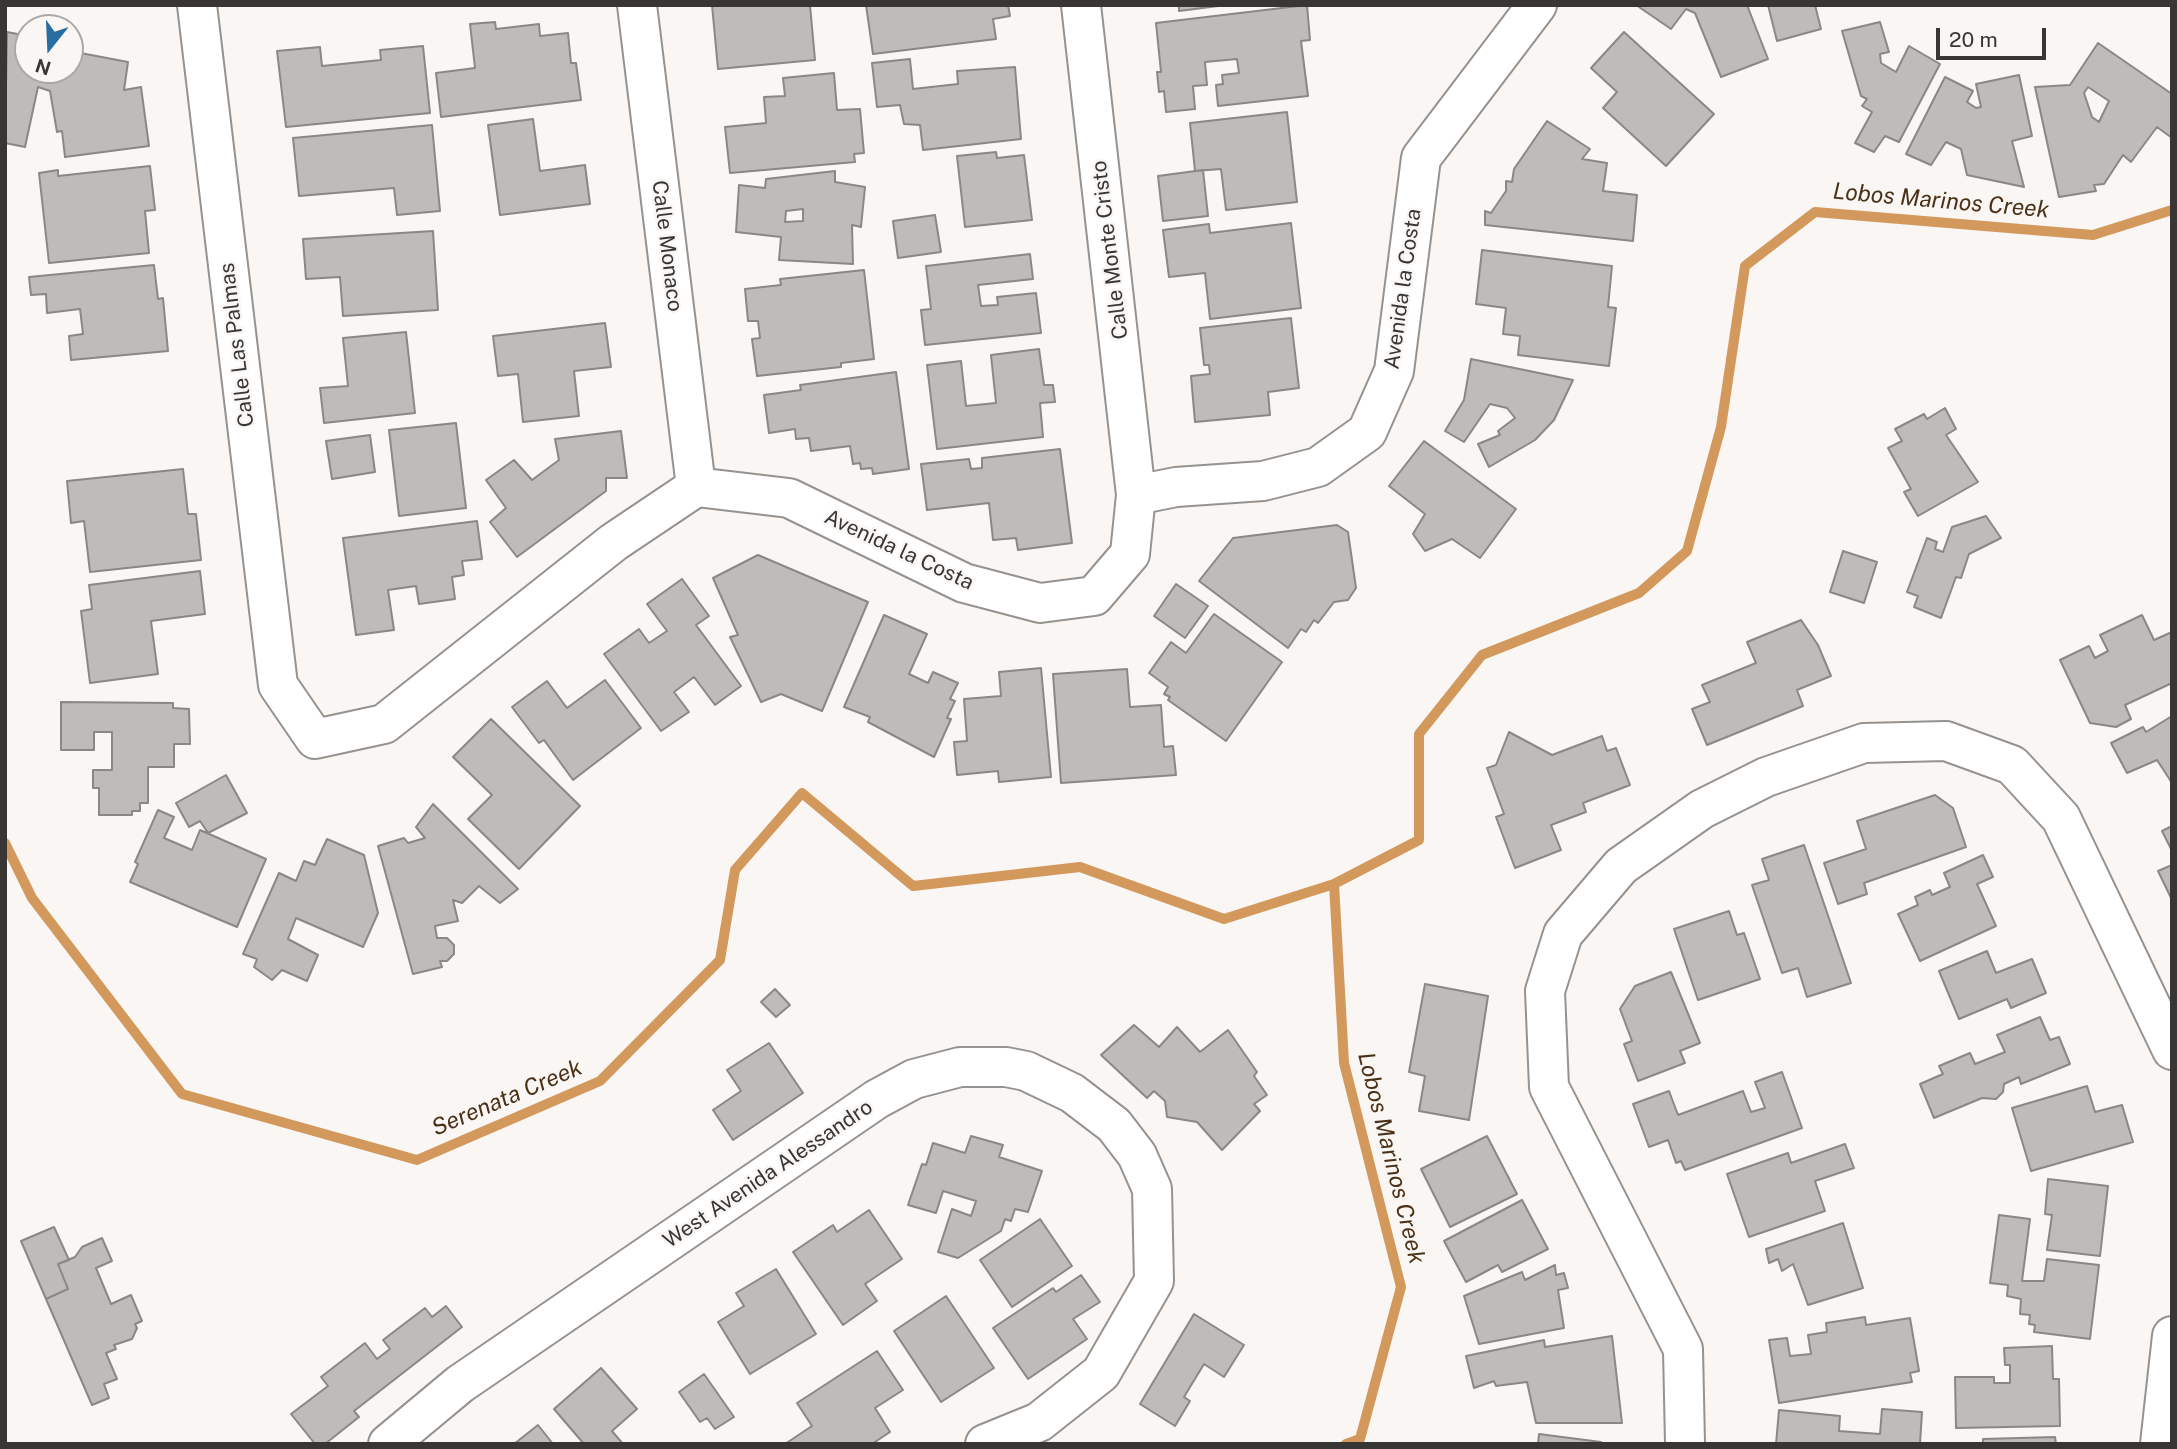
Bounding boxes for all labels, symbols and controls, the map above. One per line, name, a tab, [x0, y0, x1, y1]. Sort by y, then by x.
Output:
north arrow	[14, 14, 84, 84]
scale bar	[1939, 14, 2049, 58]
text: 20 m	[1949, 27, 1998, 52]
text: N	[33, 54, 54, 80]
street label: Calle Monte Cristo	[1087, 159, 1133, 341]
water label: Lobos Marinos Creek	[1832, 178, 2050, 224]
street label: Calle Monaco	[646, 179, 688, 313]
street label: Avenida la Costa	[1379, 207, 1427, 371]
street label: Calle Las Palmas	[214, 262, 260, 428]
street label: Avenida la Costa	[820, 504, 978, 596]
water label: Lobos Marinos Creek	[1351, 1049, 1431, 1267]
water label: Serenata Creek	[428, 1054, 586, 1142]
street label: West Avenida Alessandro	[658, 1094, 878, 1254]

